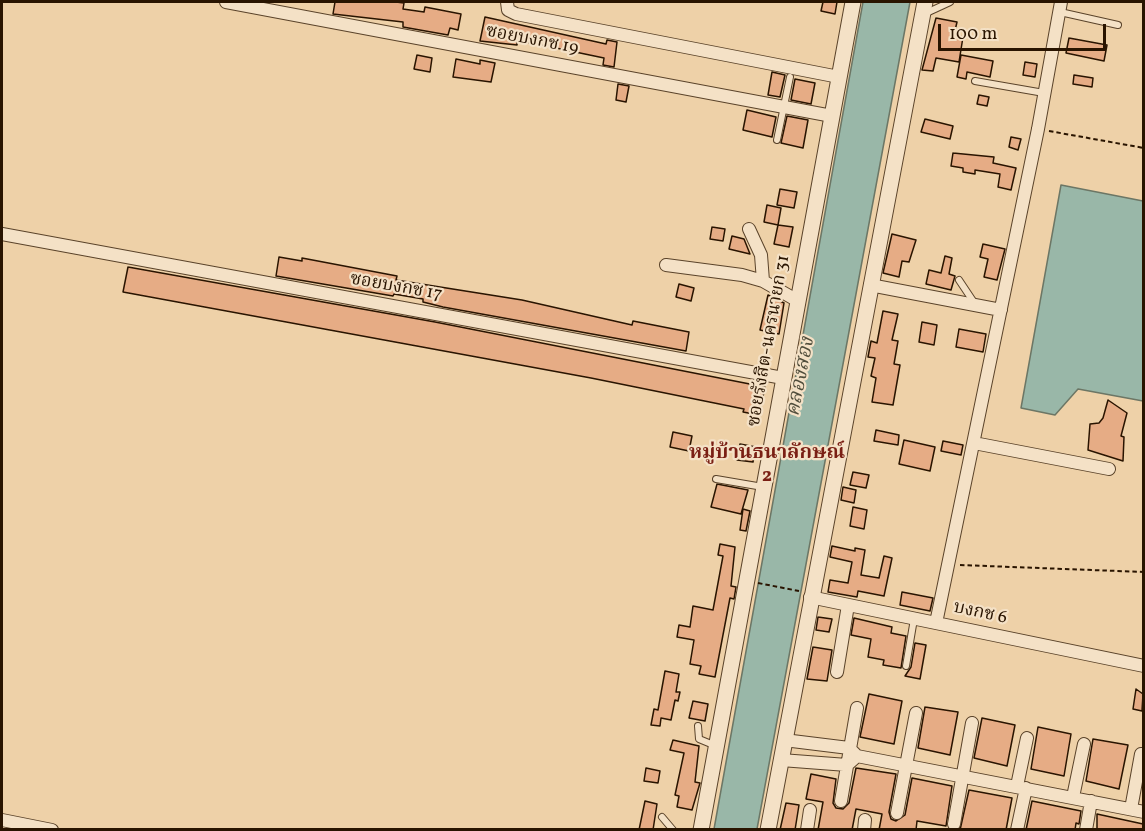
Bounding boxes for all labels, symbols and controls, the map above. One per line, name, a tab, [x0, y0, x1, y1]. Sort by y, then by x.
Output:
scale bar	[941, 12, 1109, 50]
street label: ซอยบงกช 19	[484, 21, 580, 61]
text: 100 m	[949, 22, 998, 47]
street label: ซอยรังสิต-นครนายก 31	[744, 253, 796, 429]
street label: ซอยบงกช 17	[348, 269, 444, 307]
water label: คลองสอง	[783, 335, 821, 419]
district label: หมู่บ้านธนาลักษณ์ 2	[689, 442, 845, 489]
street label: บงกช 6	[951, 598, 1009, 630]

